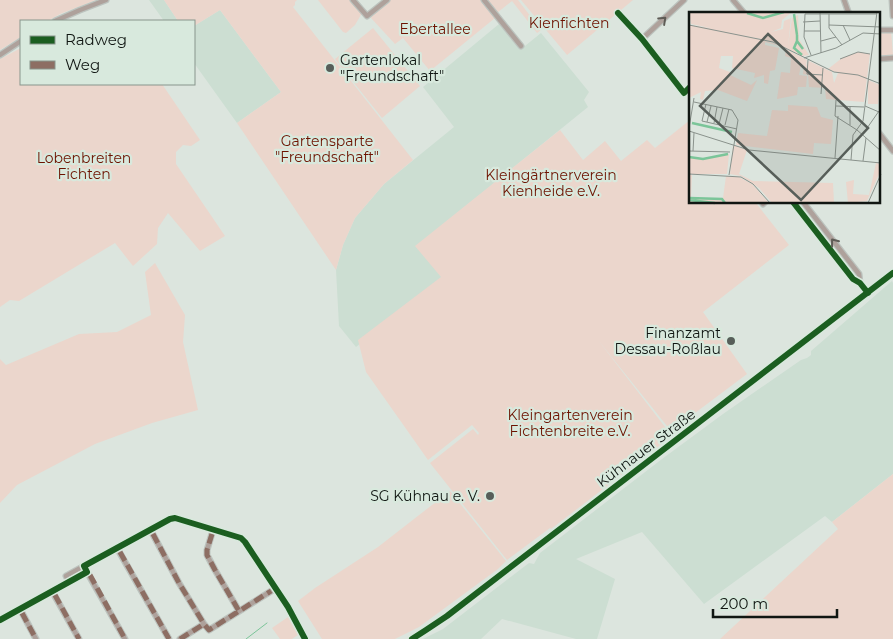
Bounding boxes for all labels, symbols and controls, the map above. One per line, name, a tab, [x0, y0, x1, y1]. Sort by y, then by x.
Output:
inset map	[689, 12, 880, 204]
park label: Kienfichten	[529, 14, 609, 32]
one-way arrow	[658, 16, 667, 25]
legend	[20, 20, 195, 85]
park label: Ebertallee	[399, 20, 471, 38]
text: Radweg	[65, 30, 127, 49]
place label: Gartenlokal "Freundschaft"	[340, 51, 444, 85]
text: Weg	[65, 55, 100, 74]
marker: Gartenlokal "Freundschaft"	[324, 62, 336, 74]
park label: Gartensparte "Freundschaft"	[275, 132, 379, 166]
park label: Lobenbreiten Fichten	[37, 149, 131, 183]
park label: Kleingärtnerverein Kienheide e.V.	[485, 166, 617, 200]
one-way arrow	[832, 239, 840, 248]
place label: Finanzamt Dessau-Roßlau	[615, 324, 721, 358]
marker: Finanzamt Dessau-Roßlau	[725, 335, 737, 347]
street label: Kühnauer Straße	[593, 405, 699, 491]
park label: Kleingartenverein Fichtenbreite e.V.	[507, 406, 633, 440]
place label: SG Kühnau e. V.	[370, 487, 480, 505]
marker: SG Kühnau e. V.	[484, 490, 496, 502]
scale bar	[713, 586, 837, 618]
text: 200 m	[720, 594, 768, 613]

